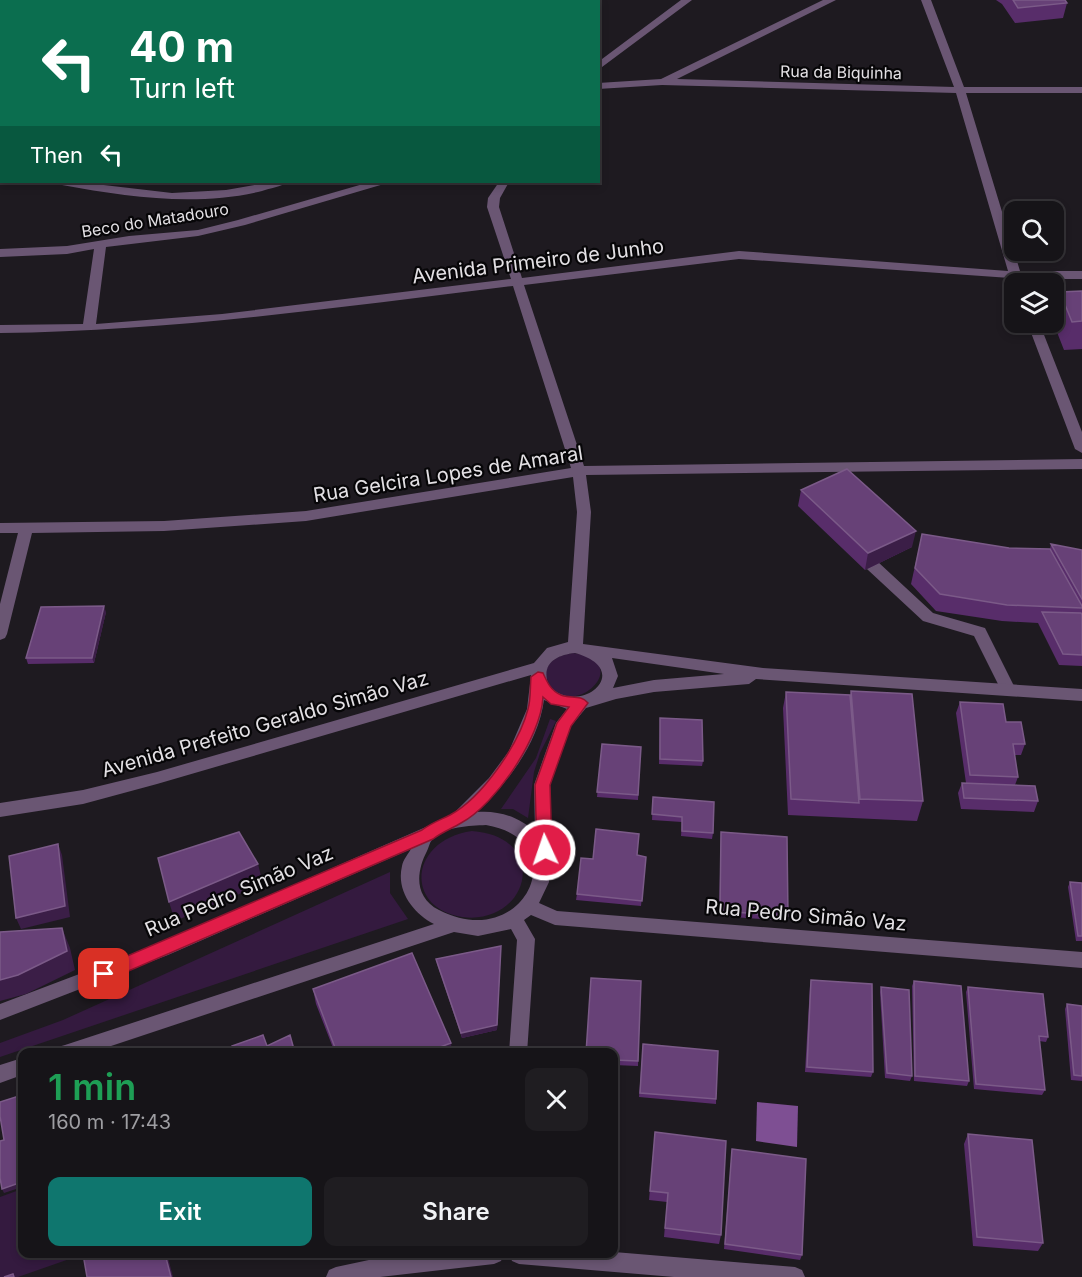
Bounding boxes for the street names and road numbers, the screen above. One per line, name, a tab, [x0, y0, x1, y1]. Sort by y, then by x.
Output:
street label: Rua da Biquinha	[780, 61, 902, 83]
street label: Beco do Matadouro	[80, 198, 230, 242]
street label: Avenida Primeiro de Junho	[411, 234, 665, 288]
street label: Rua Gelcira Lopes de Amaral	[311, 441, 585, 507]
street label: Avenida Prefeito Geraldo Simão Vaz	[99, 666, 431, 782]
street label: Rua Pedro Simão Vaz	[141, 840, 337, 942]
street label: Rua Pedro Simão Vaz	[704, 894, 908, 936]

